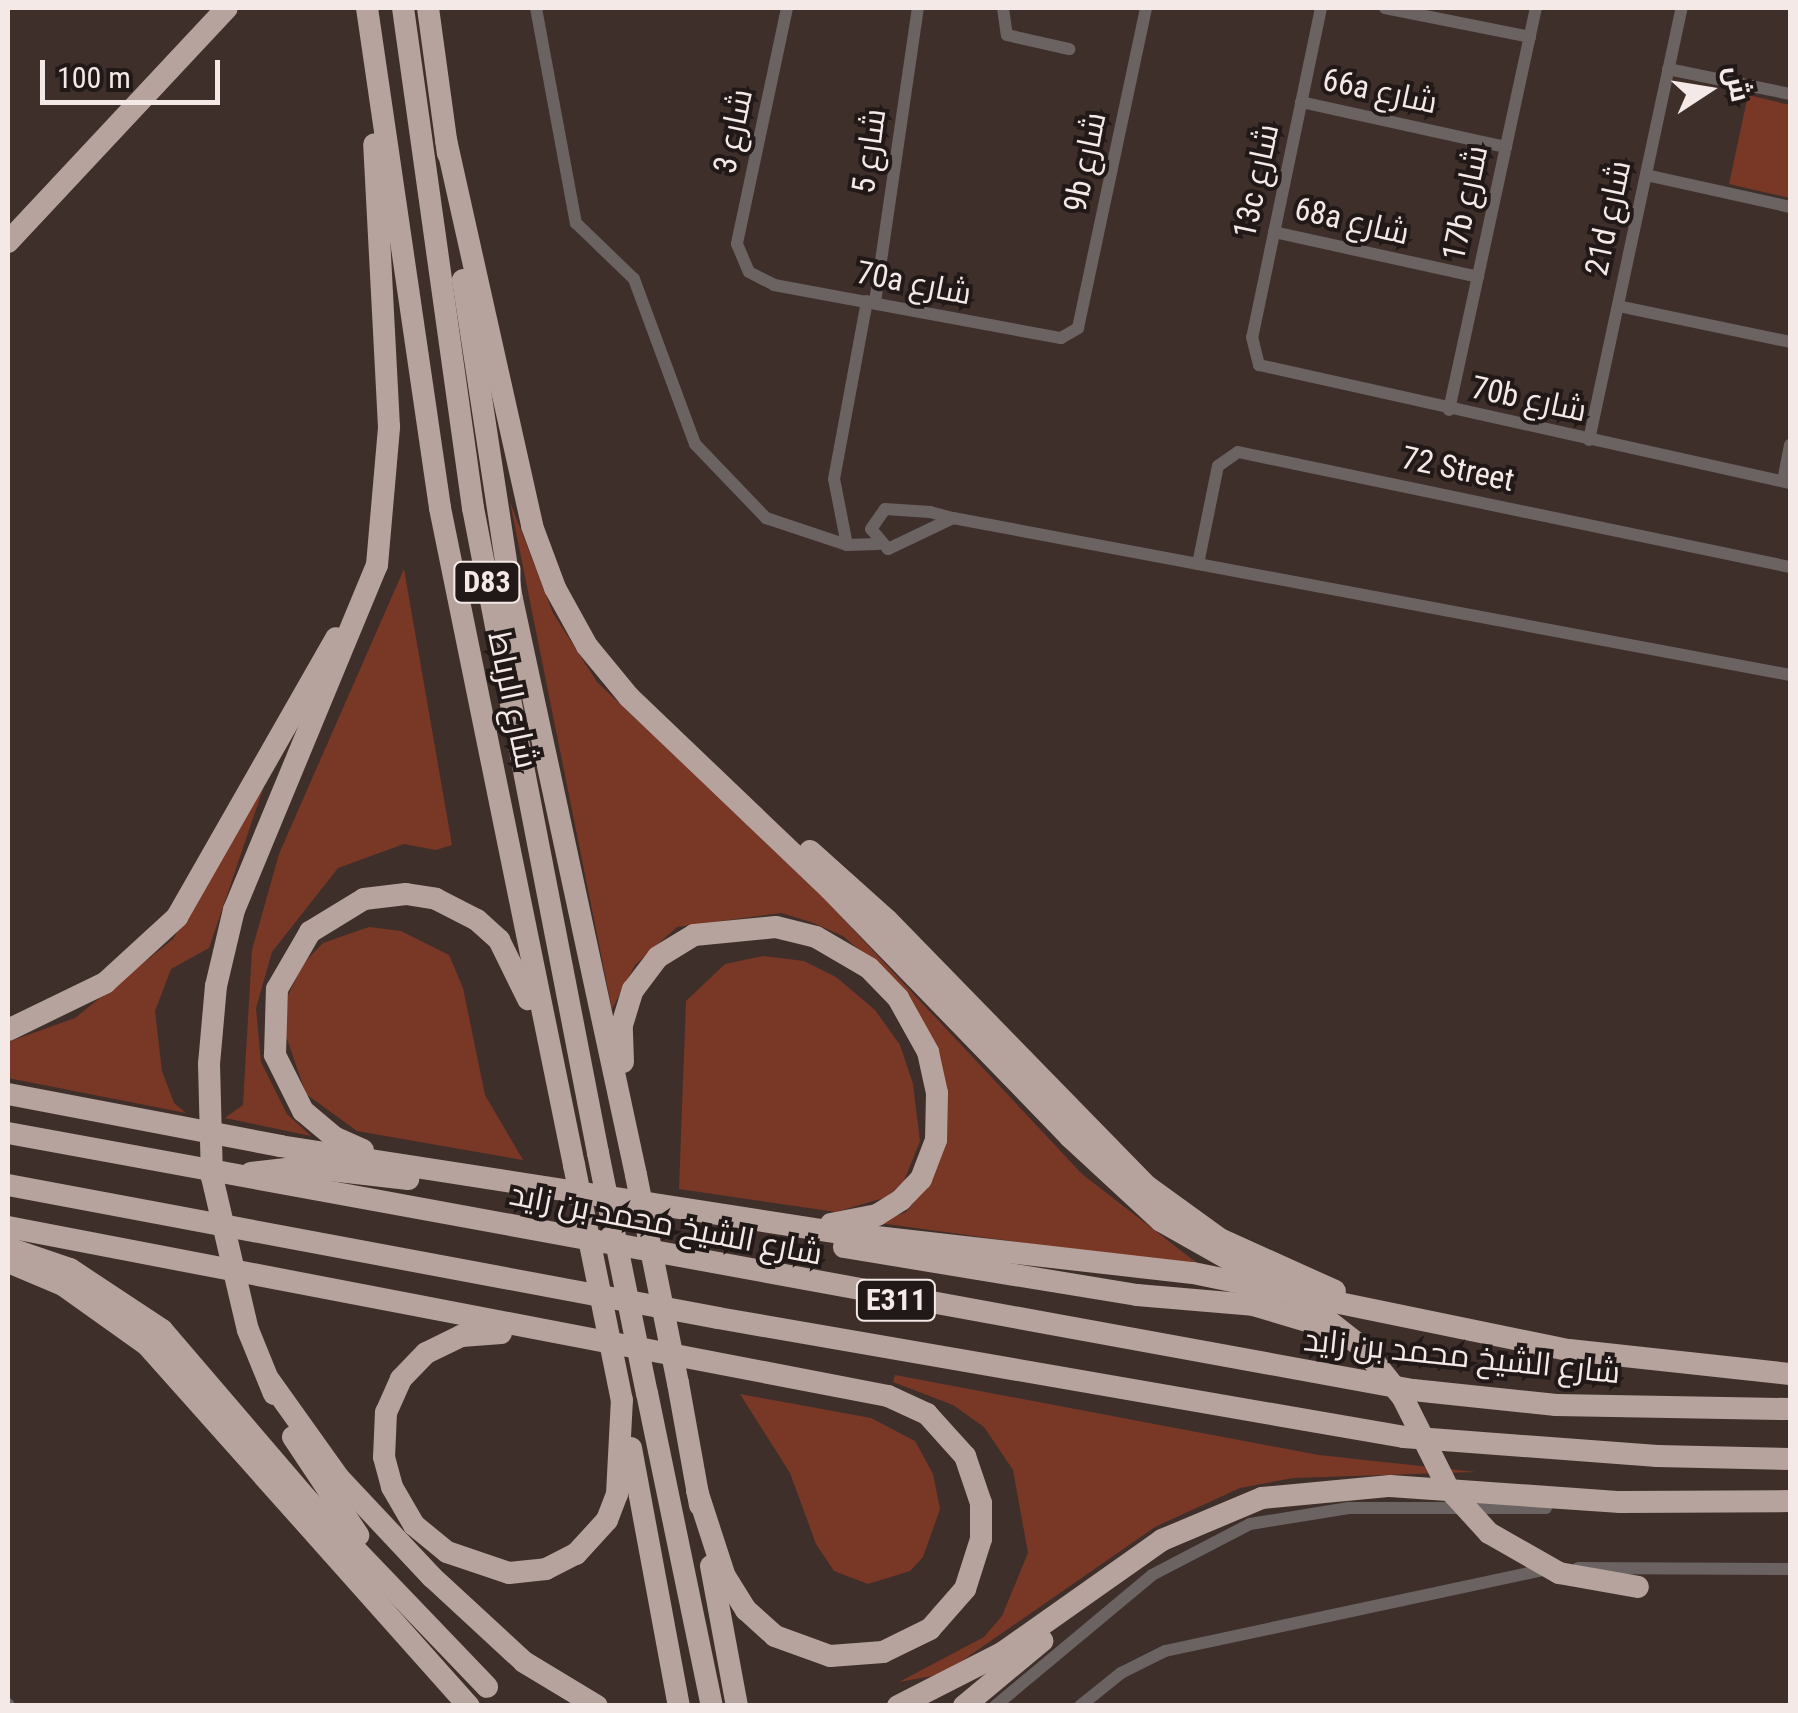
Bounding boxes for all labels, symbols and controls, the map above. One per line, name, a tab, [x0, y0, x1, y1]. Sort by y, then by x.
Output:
scale bar	[45, 40, 225, 102]
north arrow	[1658, 40, 1758, 140]
text: 100 m	[57, 60, 131, 95]
street label: 66a شارع	[1319, 60, 1441, 122]
text: ش	[1718, 63, 1758, 105]
street label: شارع 3	[705, 85, 761, 177]
street label: شارع 5	[844, 106, 894, 196]
street label: 9b شارع	[1056, 109, 1114, 215]
street label: 13c شارع	[1225, 120, 1287, 242]
street label: 17b شارع	[1434, 142, 1496, 264]
street label: 21d شارع	[1577, 157, 1639, 279]
street label: 68a شارع	[1291, 189, 1413, 253]
street label: 70a شارع	[853, 253, 975, 313]
street label: 70b شارع	[1468, 368, 1590, 430]
street label: 72 Street	[1398, 438, 1518, 500]
road number: D83	[452, 557, 522, 607]
street label: شارع الرباط	[480, 628, 546, 772]
street label: شارع الشيخ محمد بن زايد	[506, 1175, 826, 1273]
road number: E311	[854, 1275, 938, 1325]
street label: شارع الشيخ محمد بن زايد	[1302, 1320, 1622, 1392]

